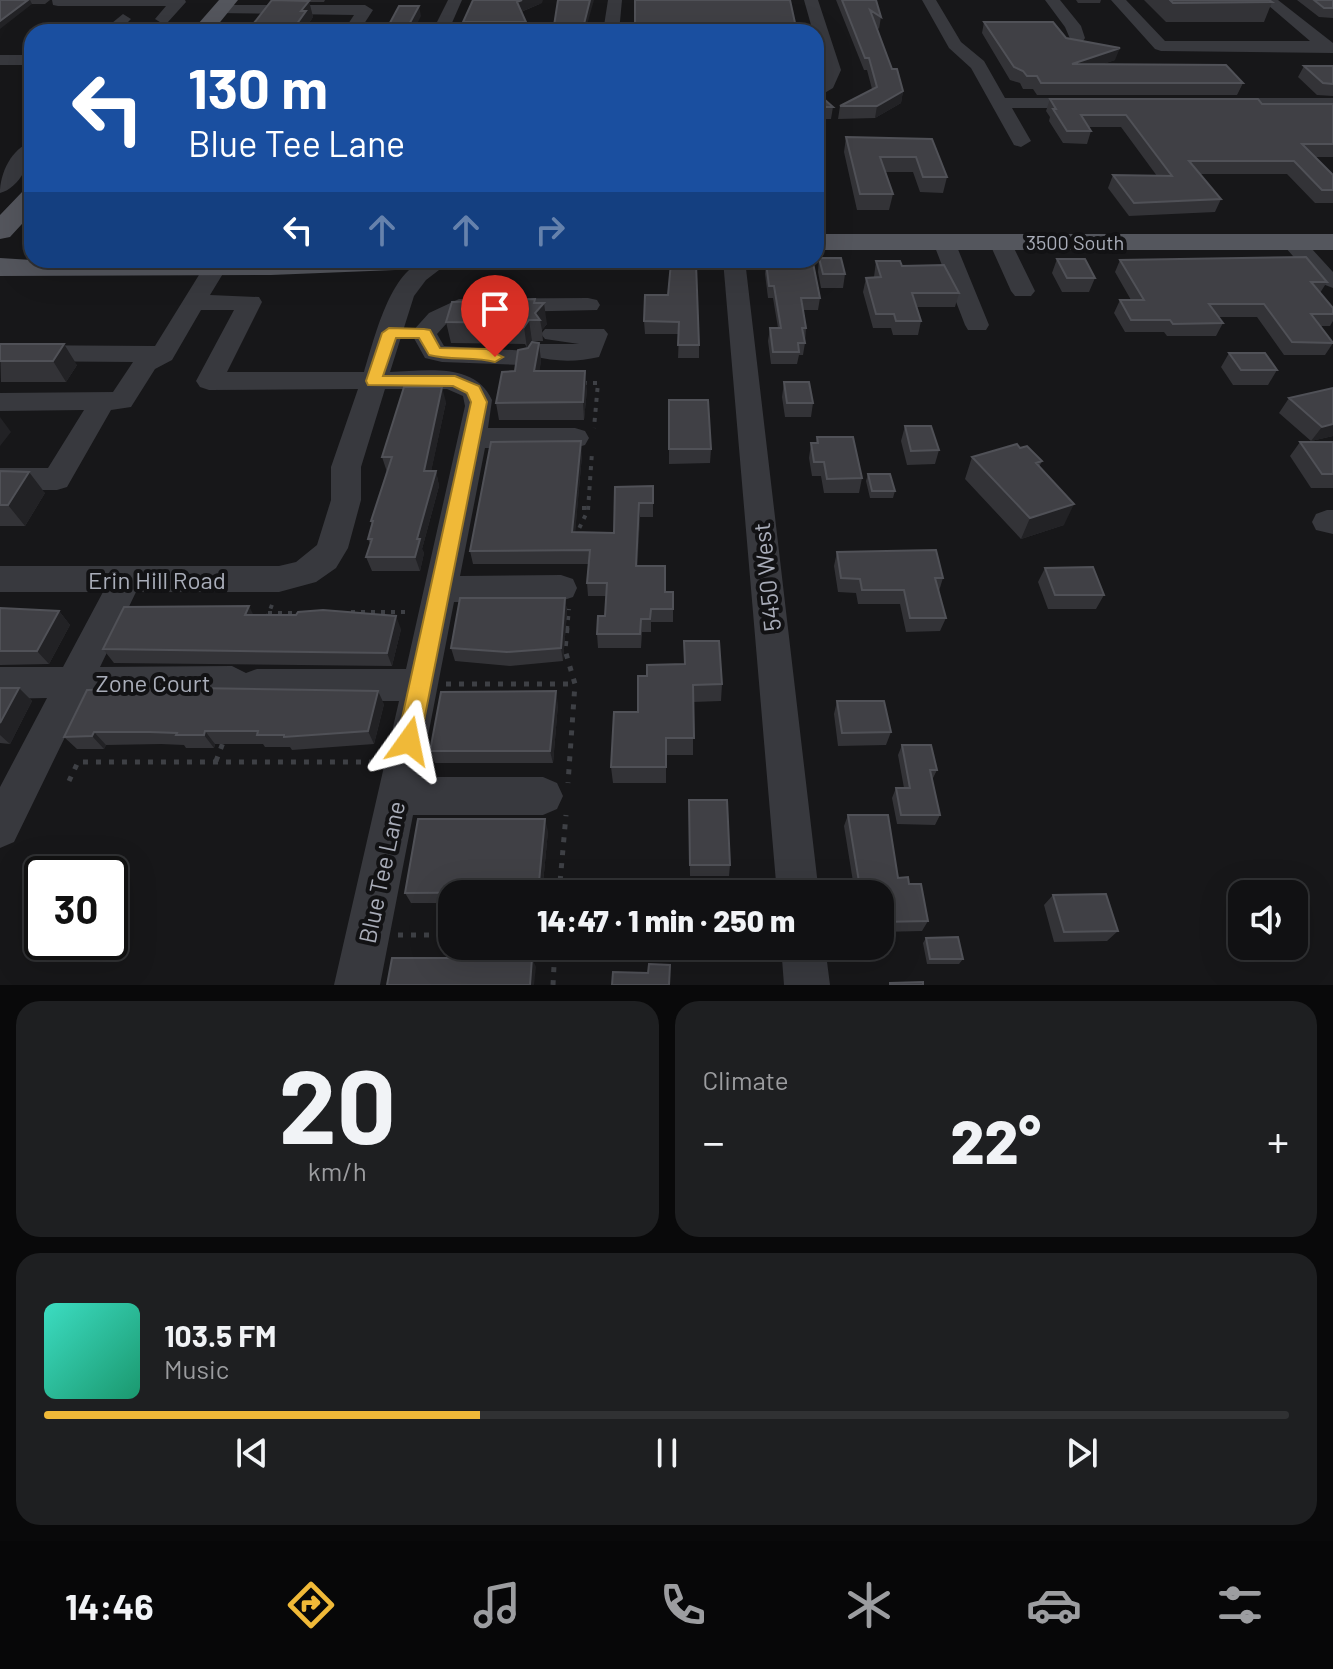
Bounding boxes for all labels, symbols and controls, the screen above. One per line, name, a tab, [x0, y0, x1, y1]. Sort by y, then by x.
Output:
text: 130 m	[188, 53, 328, 120]
icon: left	[56, 56, 160, 160]
text: Blue Tee Lane	[188, 121, 405, 164]
icon: left	[276, 208, 320, 252]
icon: ahead	[360, 208, 404, 252]
icon: ahead	[444, 208, 488, 252]
icon: right	[528, 208, 572, 252]
street label: 3500 South	[1026, 230, 1124, 254]
pin	[461, 275, 529, 357]
icon: arrive	[473, 287, 517, 331]
street label: 5450 West	[746, 521, 786, 633]
street label: Erin Hill Road	[88, 565, 226, 594]
street label: Zone Court	[96, 668, 210, 697]
position arrow	[367, 699, 451, 783]
street label: Blue Tee Lane	[352, 798, 410, 946]
speed limit sign: 30	[24, 856, 128, 960]
map controls	[1228, 880, 1308, 960]
button: sound	[1228, 880, 1308, 960]
text: 14:47 · 1 min · 250 m	[537, 902, 795, 938]
text: 20	[278, 1040, 396, 1165]
text: Climate	[703, 1064, 789, 1095]
text: 22°	[950, 1104, 1041, 1176]
text: −	[703, 1114, 725, 1167]
text: +	[1267, 1114, 1289, 1167]
text: km/h	[308, 1155, 367, 1186]
text: 103.5 FM	[164, 1317, 276, 1353]
text: Music	[164, 1353, 229, 1384]
icon: previous	[230, 1431, 274, 1475]
icon: pause	[645, 1431, 689, 1475]
icon: next	[1060, 1431, 1104, 1475]
icon: directions	[283, 1577, 339, 1633]
icon: music	[469, 1577, 525, 1633]
icon: phone	[655, 1577, 711, 1633]
icon: climate	[841, 1577, 897, 1633]
icon: car	[1026, 1577, 1082, 1633]
icon: filters	[1212, 1577, 1268, 1633]
text: 14:46	[65, 1584, 154, 1627]

